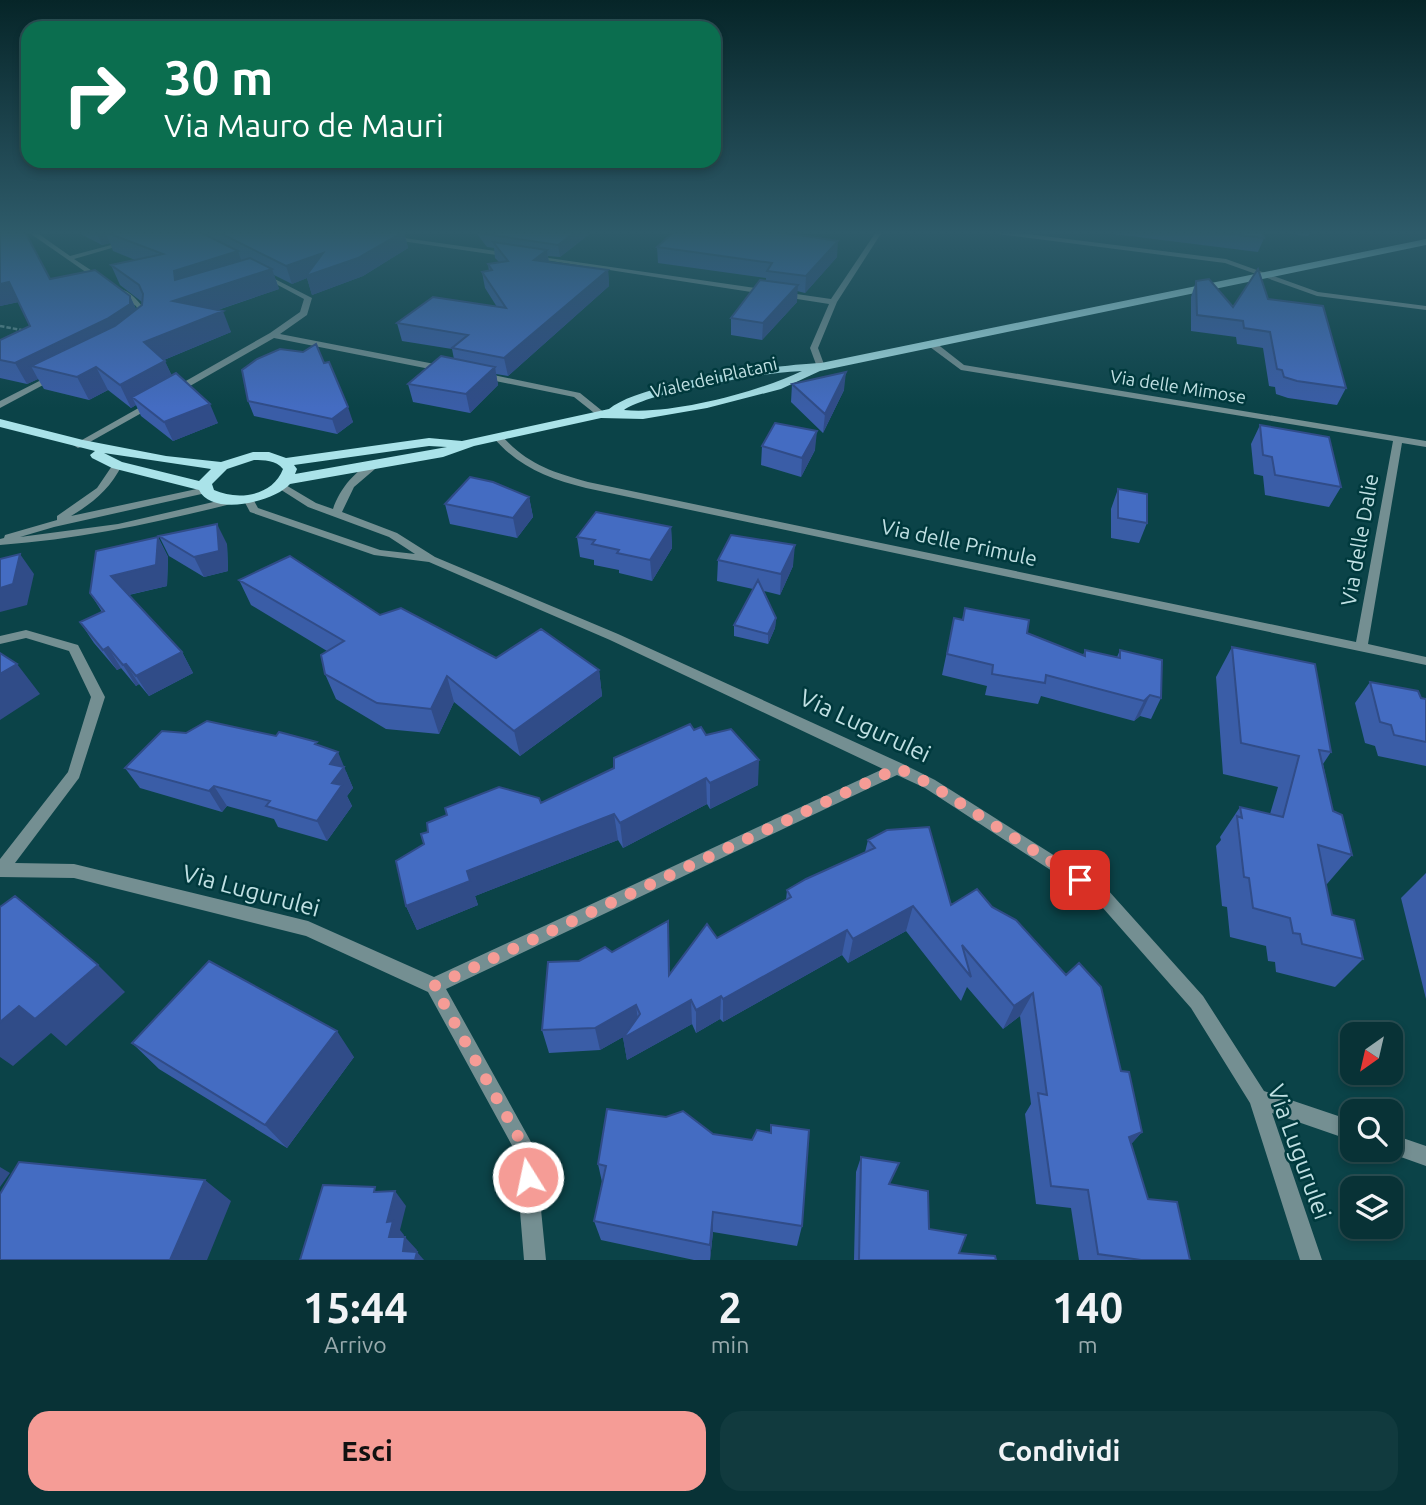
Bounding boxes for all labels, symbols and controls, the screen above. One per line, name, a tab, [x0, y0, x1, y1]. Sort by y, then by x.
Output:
icon: right	[49, 49, 140, 140]
text: 30 m	[164, 49, 273, 104]
text: Via Mauro de Mauri	[164, 107, 444, 143]
street label: Viale dei Platani	[649, 353, 779, 401]
street label: Via delle Mimose	[1109, 365, 1248, 407]
street label: Via delle Dalie	[1336, 472, 1382, 608]
street label: Via delle Primule	[879, 514, 1039, 570]
street label: Via Lugurulei	[795, 683, 935, 768]
pin	[1050, 850, 1110, 910]
street label: Via Lugurulei	[179, 859, 323, 922]
icon: arrive	[1061, 861, 1099, 899]
north arrow	[1340, 1022, 1404, 1085]
map controls	[1340, 1022, 1403, 1239]
street label: Via Lugurulei	[1263, 1081, 1336, 1223]
button: search	[1340, 1099, 1403, 1162]
position arrow	[491, 1140, 565, 1214]
button: layers	[1340, 1176, 1403, 1239]
text: 15:44	[303, 1284, 408, 1331]
text: 2	[718, 1284, 742, 1331]
text: 140	[1052, 1284, 1123, 1331]
text: Arrivo	[324, 1332, 387, 1357]
text: min	[711, 1332, 749, 1357]
text: m	[1078, 1332, 1098, 1357]
button: Esci	[28, 1411, 706, 1491]
button: Condividi	[720, 1411, 1398, 1491]

